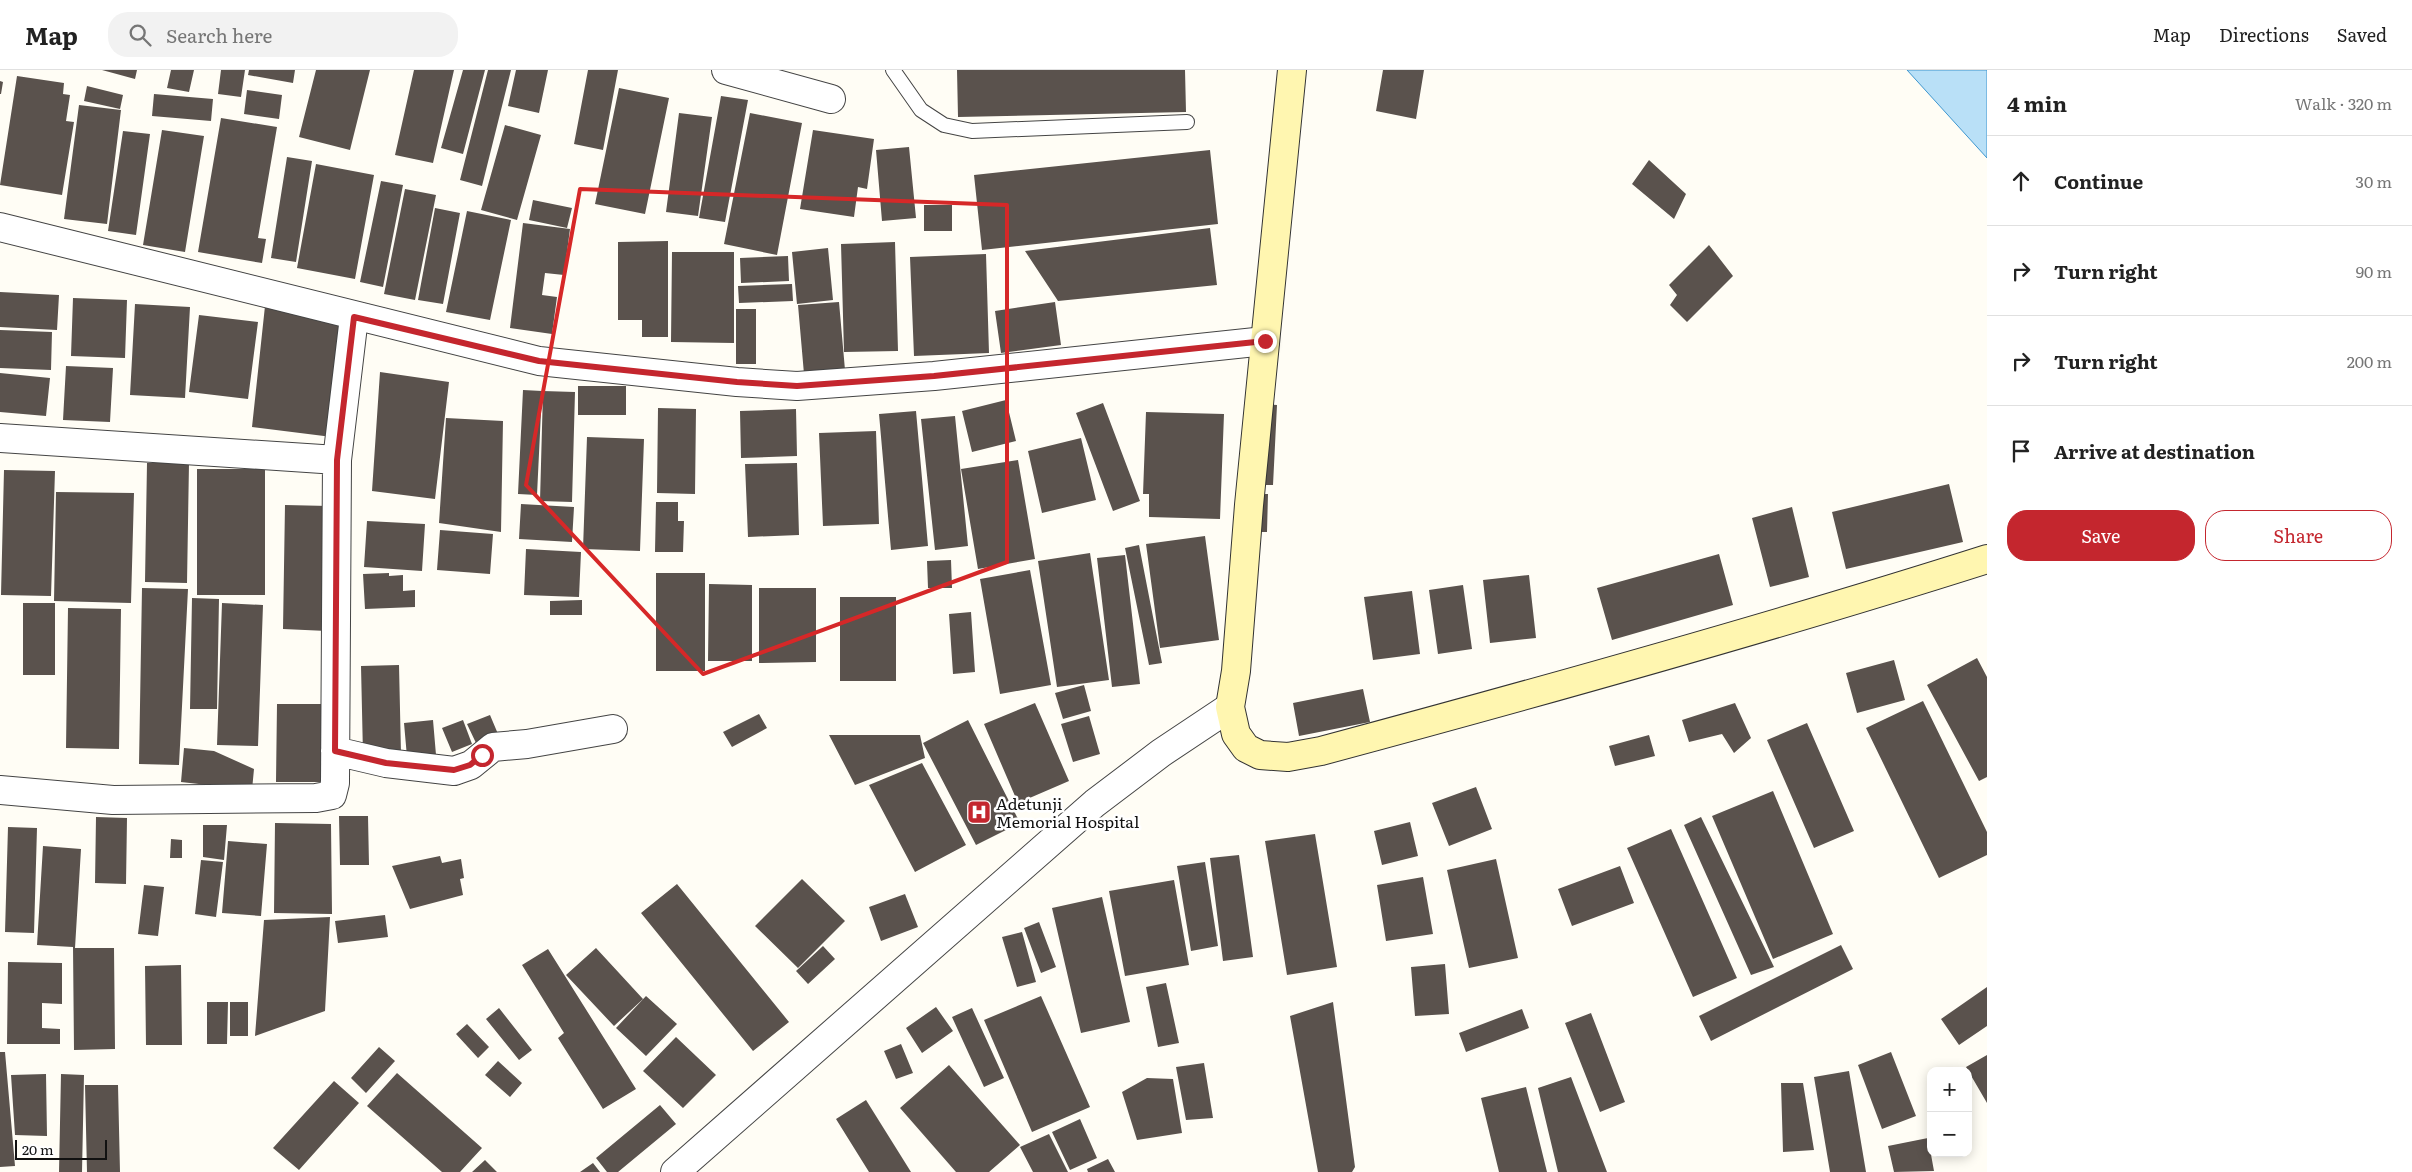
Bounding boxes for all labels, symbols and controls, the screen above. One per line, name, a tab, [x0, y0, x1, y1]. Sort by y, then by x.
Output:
search box	[108, 12, 458, 57]
text: Map	[25, 17, 78, 52]
icon: search	[126, 21, 154, 49]
text: Search here	[166, 21, 272, 49]
text: Map	[2153, 21, 2191, 48]
text: Directions	[2219, 21, 2309, 48]
text: Saved	[2337, 21, 2387, 48]
text: 4 min	[2007, 87, 2067, 118]
text: Walk · 320 m	[2295, 91, 2392, 115]
icon: ahead	[2007, 167, 2035, 195]
text: Continue	[2054, 167, 2143, 195]
text: 30 m	[2355, 169, 2392, 193]
icon: right	[2007, 257, 2035, 285]
text: Turn right	[2054, 257, 2158, 285]
text: 90 m	[2356, 259, 2392, 283]
route end	[1254, 330, 1277, 353]
icon: right	[2007, 347, 2035, 375]
text: Turn right	[2054, 347, 2158, 375]
text: 200 m	[2347, 349, 2392, 373]
icon: arrive	[2007, 437, 2035, 465]
text: Arrive at destination	[2054, 437, 2255, 465]
button: Save	[2007, 510, 2195, 561]
button: Share	[2205, 510, 2392, 561]
route start	[471, 744, 494, 767]
place label: Adetunji Memorial Hospital	[996, 791, 1139, 833]
hospital icon: Adetunji Memorial Hospital	[966, 799, 992, 825]
map controls	[1927, 1067, 1972, 1157]
button: +	[1927, 1067, 1972, 1112]
button: −	[1927, 1112, 1972, 1157]
scale bar	[15, 1137, 108, 1160]
text: 20 m	[22, 1139, 54, 1159]

